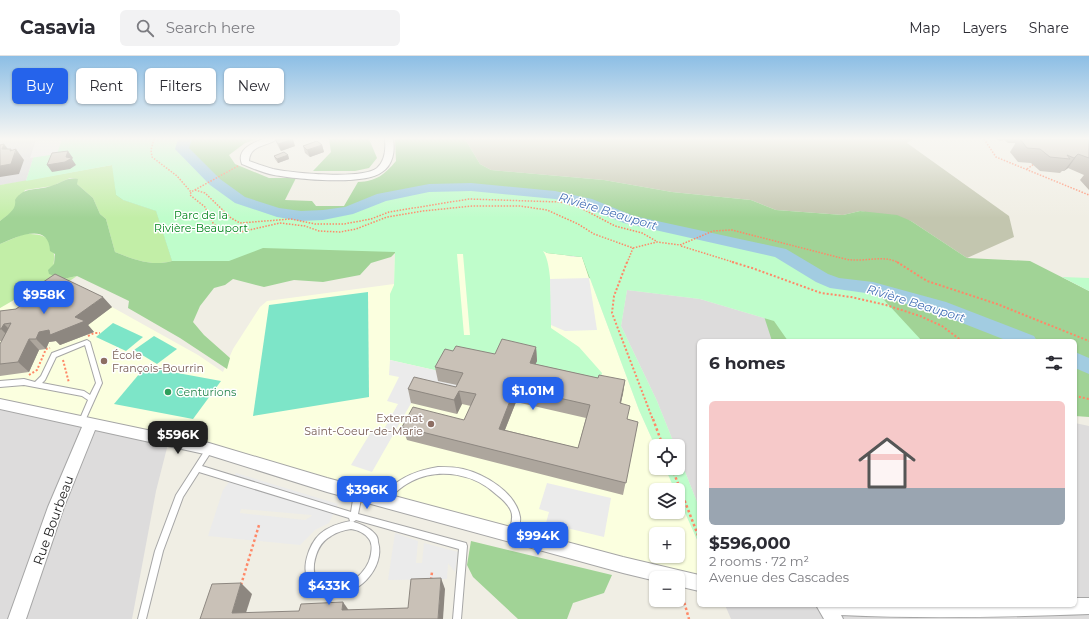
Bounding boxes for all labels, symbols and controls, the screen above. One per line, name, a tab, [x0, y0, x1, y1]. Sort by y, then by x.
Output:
search box	[120, 10, 400, 46]
text: Casavia	[20, 16, 96, 39]
icon: search	[134, 17, 156, 39]
text: Search here	[166, 18, 255, 37]
text: Map	[909, 19, 940, 37]
text: Layers	[962, 19, 1007, 37]
text: Share	[1029, 19, 1069, 37]
chip: Buy	[12, 68, 68, 104]
chip: Rent	[76, 68, 137, 104]
chip: Filters	[145, 68, 216, 104]
chip: New	[224, 68, 284, 104]
water label: Rivière Beauport	[557, 189, 659, 233]
park label: Parc de la Rivière-Beauport	[154, 208, 248, 235]
pin: $958K	[16, 281, 72, 315]
water label: Rivière Beauport	[865, 281, 967, 325]
text: $958K	[23, 286, 65, 302]
place label: École François-Bourrin	[112, 348, 204, 375]
icon: filters	[1043, 352, 1065, 374]
text: 6 homes	[709, 353, 785, 373]
marker: École François-Bourrin	[99, 356, 109, 366]
pin: $1.01M	[500, 377, 566, 411]
text: $1.01M	[512, 382, 554, 398]
place label: Centurions	[176, 385, 237, 399]
marker: Centurions	[163, 387, 173, 397]
place label: Externat Saint-Coeur-de-Marie	[304, 411, 424, 438]
marker: Externat Saint-Coeur-de-Marie	[426, 419, 436, 429]
pin: $596K	[150, 421, 206, 455]
text: $596K	[157, 426, 199, 442]
icon: home	[851, 427, 923, 499]
map controls	[649, 439, 685, 607]
button: locate	[649, 439, 685, 475]
street label: Rue Bourbeau	[29, 473, 77, 567]
pin: $396K	[339, 476, 395, 510]
text: $396K	[346, 481, 388, 497]
button: layers	[649, 483, 685, 519]
pin: $994K	[510, 522, 566, 556]
text: $994K	[516, 527, 560, 543]
button: +	[649, 527, 685, 563]
text: $596,000	[709, 533, 791, 553]
text: 2 rooms · 72 m²	[709, 553, 809, 569]
text: Avenue des Cascades	[709, 569, 849, 585]
button: −	[649, 571, 685, 607]
pin: $433K	[301, 572, 357, 606]
text: $433K	[308, 577, 350, 593]

